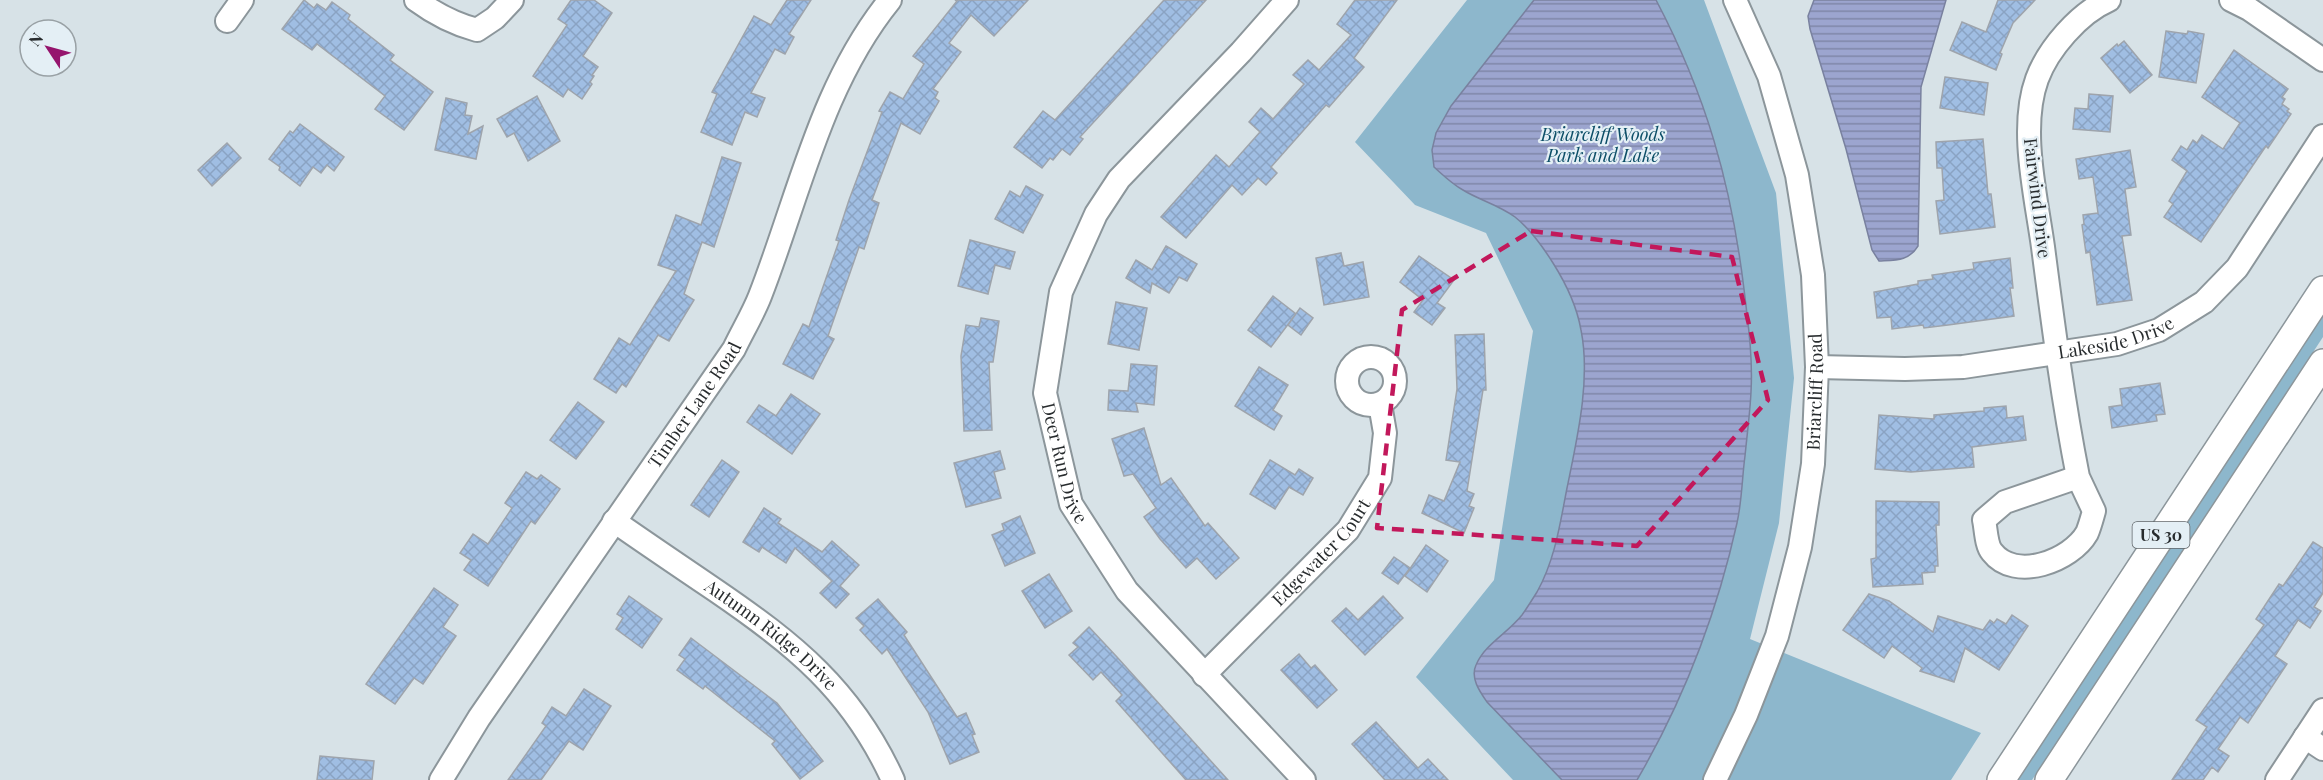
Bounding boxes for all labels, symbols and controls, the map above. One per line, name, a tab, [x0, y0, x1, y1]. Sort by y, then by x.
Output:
north arrow	[18, 18, 78, 78]
text: N	[24, 28, 48, 50]
park label: Briarcliff Woods Park and Lake	[1540, 122, 1665, 167]
street label: Fairwind Drive	[2019, 136, 2057, 259]
street label: Lakeside Drive	[2056, 311, 2178, 364]
street label: Briarcliff Road	[1801, 332, 1828, 451]
street label: Timber Lane Road	[642, 337, 747, 473]
street label: Deer Run Drive	[1037, 400, 1093, 528]
street label: Edgewater Court	[1266, 493, 1376, 611]
road number: US 30	[2132, 522, 2190, 548]
street label: Autumn Ridge Drive	[700, 573, 843, 695]

